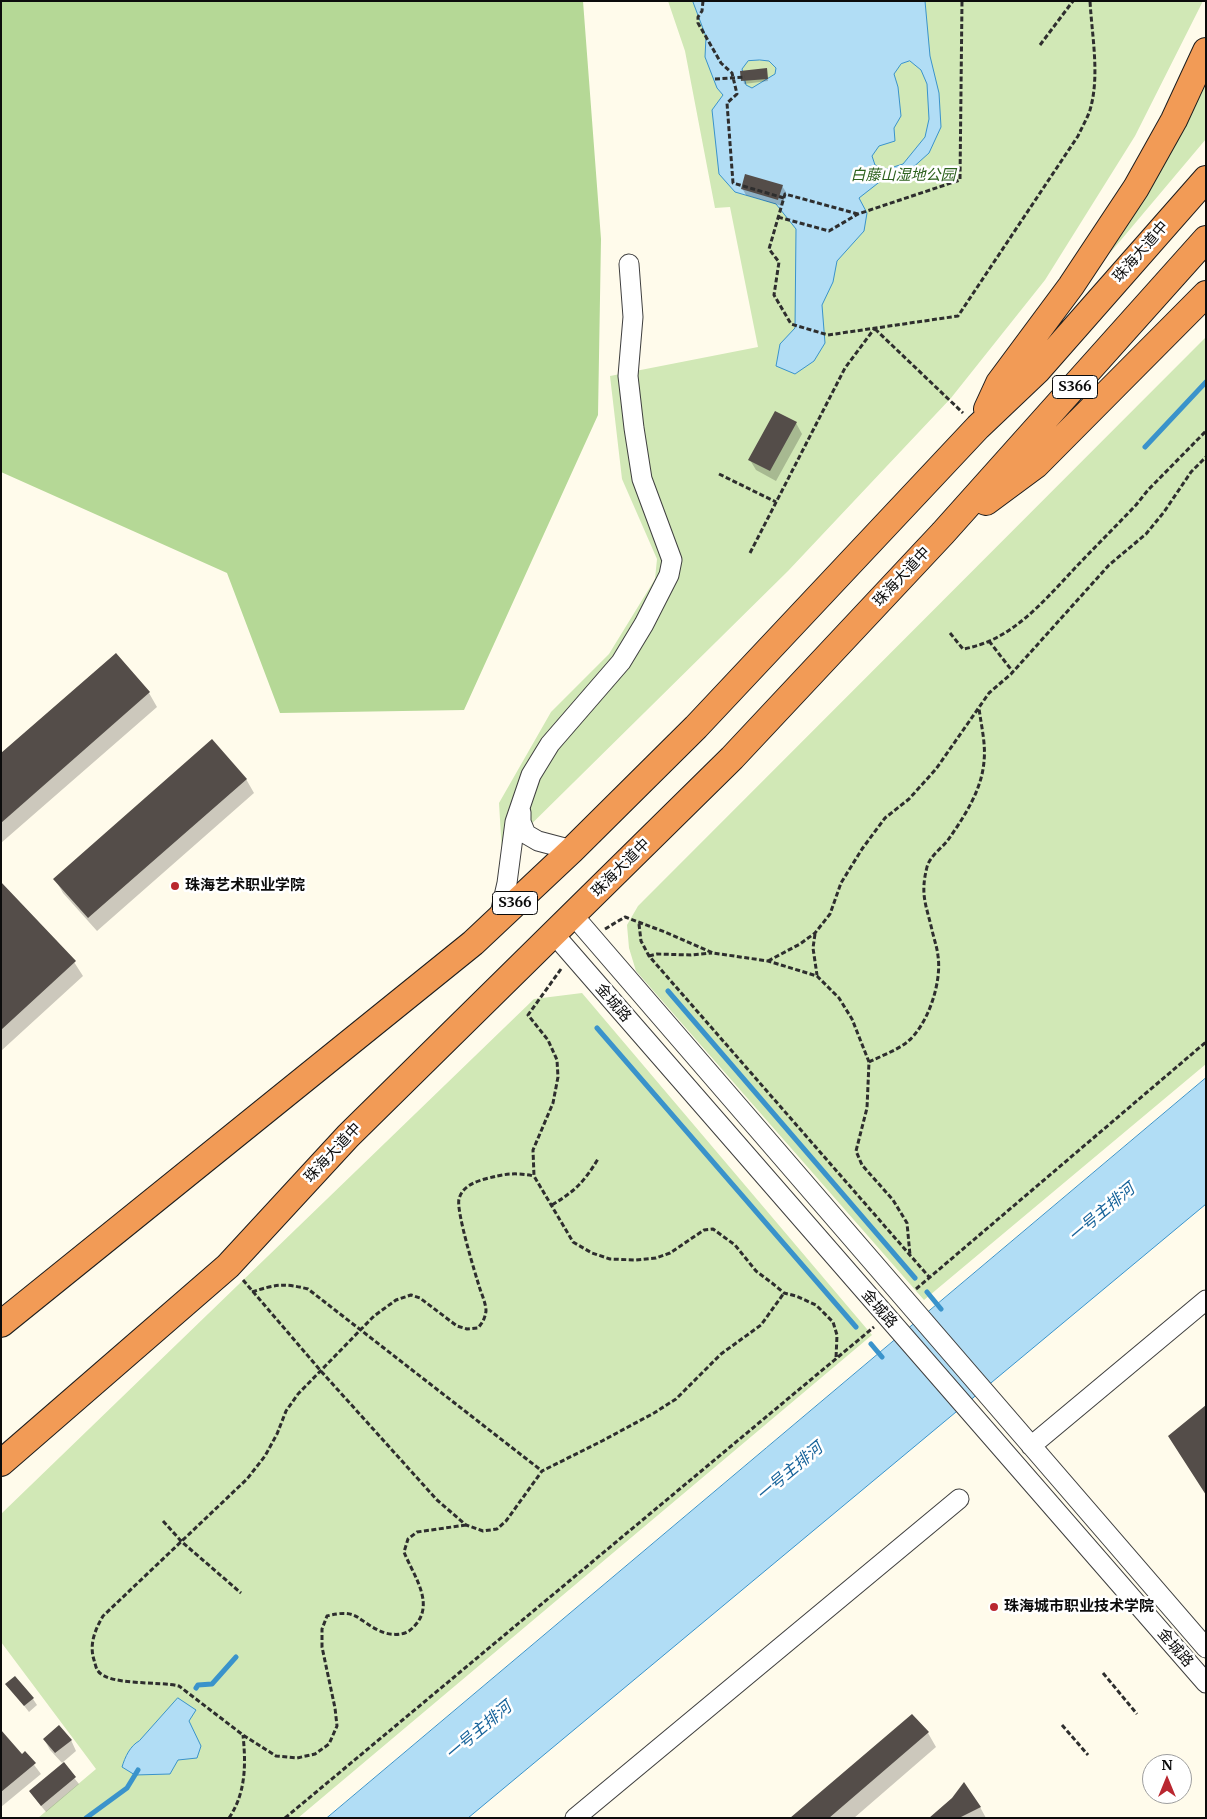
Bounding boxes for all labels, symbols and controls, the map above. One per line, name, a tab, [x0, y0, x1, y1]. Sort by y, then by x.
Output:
park label: 白藤山湿地公园	[851, 167, 955, 185]
street label: 珠海大道中	[1110, 218, 1172, 286]
road number: S366	[1052, 376, 1098, 398]
street label: 珠海大道中	[870, 543, 934, 611]
street label: 珠海大道中	[588, 835, 654, 901]
place label: 珠海艺术职业学院	[185, 877, 305, 895]
marker: 珠海艺术职业学院	[169, 880, 181, 892]
road number: S366	[492, 891, 538, 914]
street label: 金城路	[591, 980, 635, 1026]
street label: 珠海大道中	[301, 1119, 365, 1187]
water label: 一号主排河	[1065, 1180, 1139, 1246]
street label: 金城路	[857, 1286, 901, 1332]
water label: 一号主排河	[753, 1439, 827, 1505]
place label: 珠海城市职业技术学院	[1004, 1598, 1154, 1616]
marker: 珠海城市职业技术学院	[988, 1601, 1000, 1613]
street label: 金城路	[1153, 1625, 1197, 1671]
water label: 一号主排河	[442, 1698, 516, 1764]
north arrow	[1142, 1754, 1192, 1804]
text: N	[1161, 1756, 1173, 1774]

